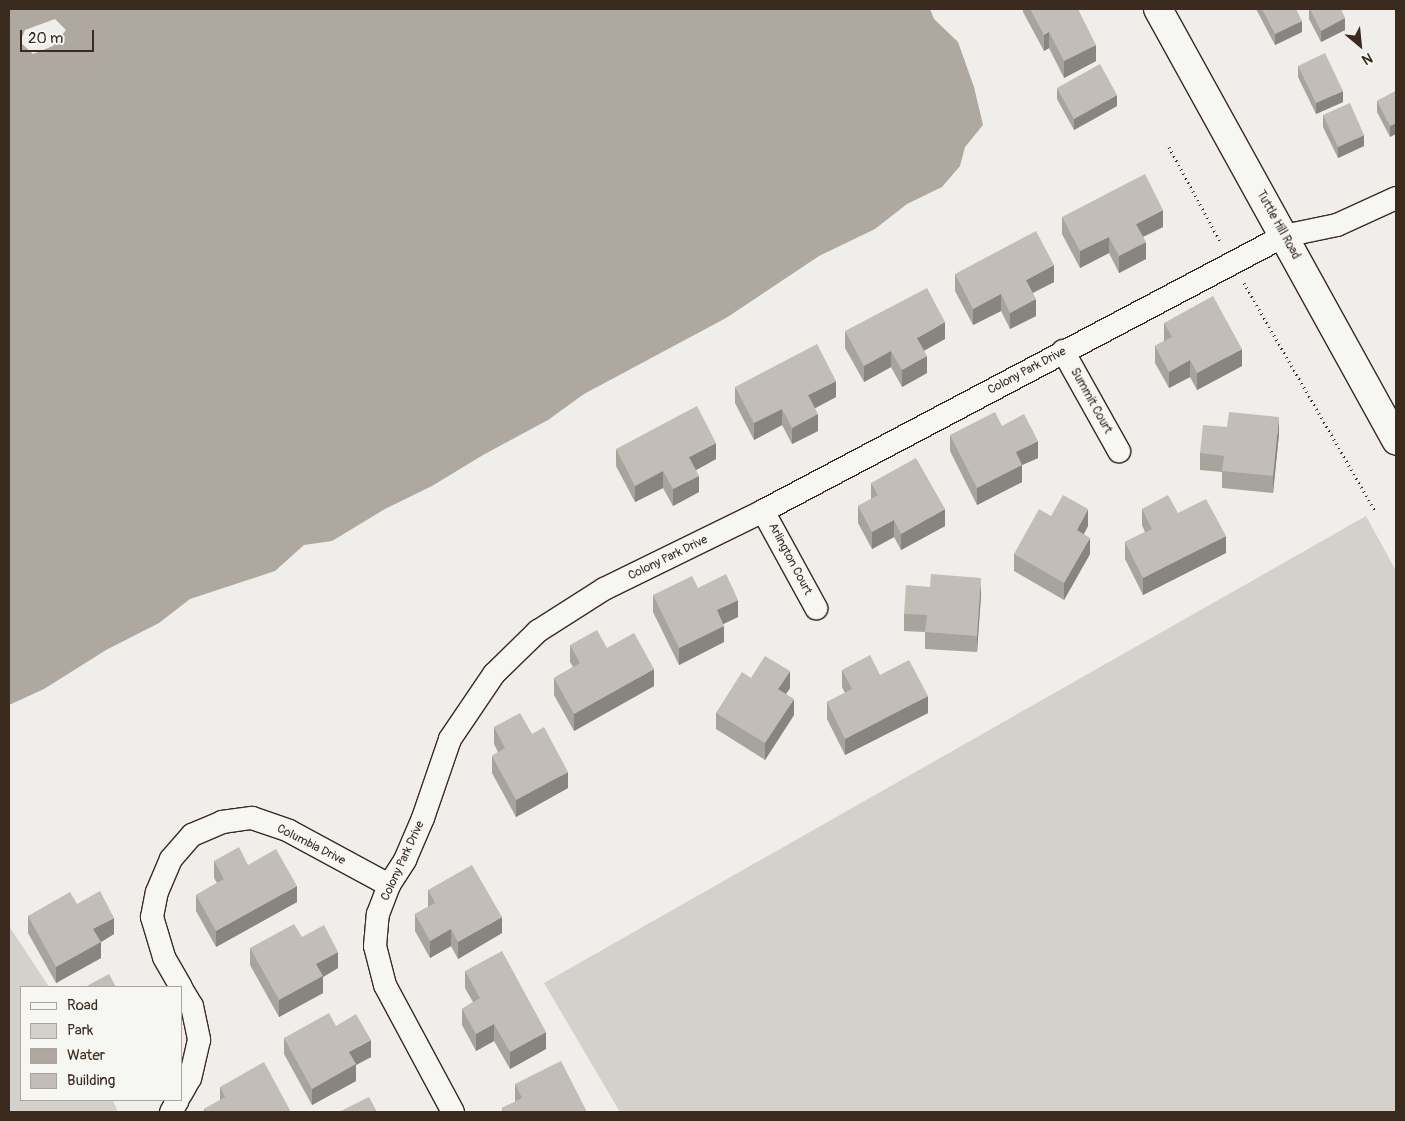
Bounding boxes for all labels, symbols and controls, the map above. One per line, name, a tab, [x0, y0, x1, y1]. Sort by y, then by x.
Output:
scale bar	[22, 20, 96, 52]
north arrow	[1335, 20, 1385, 70]
text: 20 m	[28, 29, 63, 48]
text: N	[1359, 49, 1375, 68]
street label: Tuttle Hill Road	[1253, 188, 1303, 262]
street label: Colony Park Drive	[985, 344, 1069, 398]
street label: Summit Court	[1067, 366, 1115, 436]
street label: Arlington Court	[765, 521, 815, 597]
street label: Colony Park Drive	[626, 533, 710, 583]
street label: Colony Park Drive	[378, 819, 428, 903]
street label: Columbia Drive	[274, 822, 348, 868]
legend	[20, 986, 182, 1101]
text: Road	[67, 996, 98, 1015]
text: Park	[67, 1021, 93, 1040]
text: Water	[67, 1046, 105, 1065]
text: Building	[67, 1071, 115, 1090]

